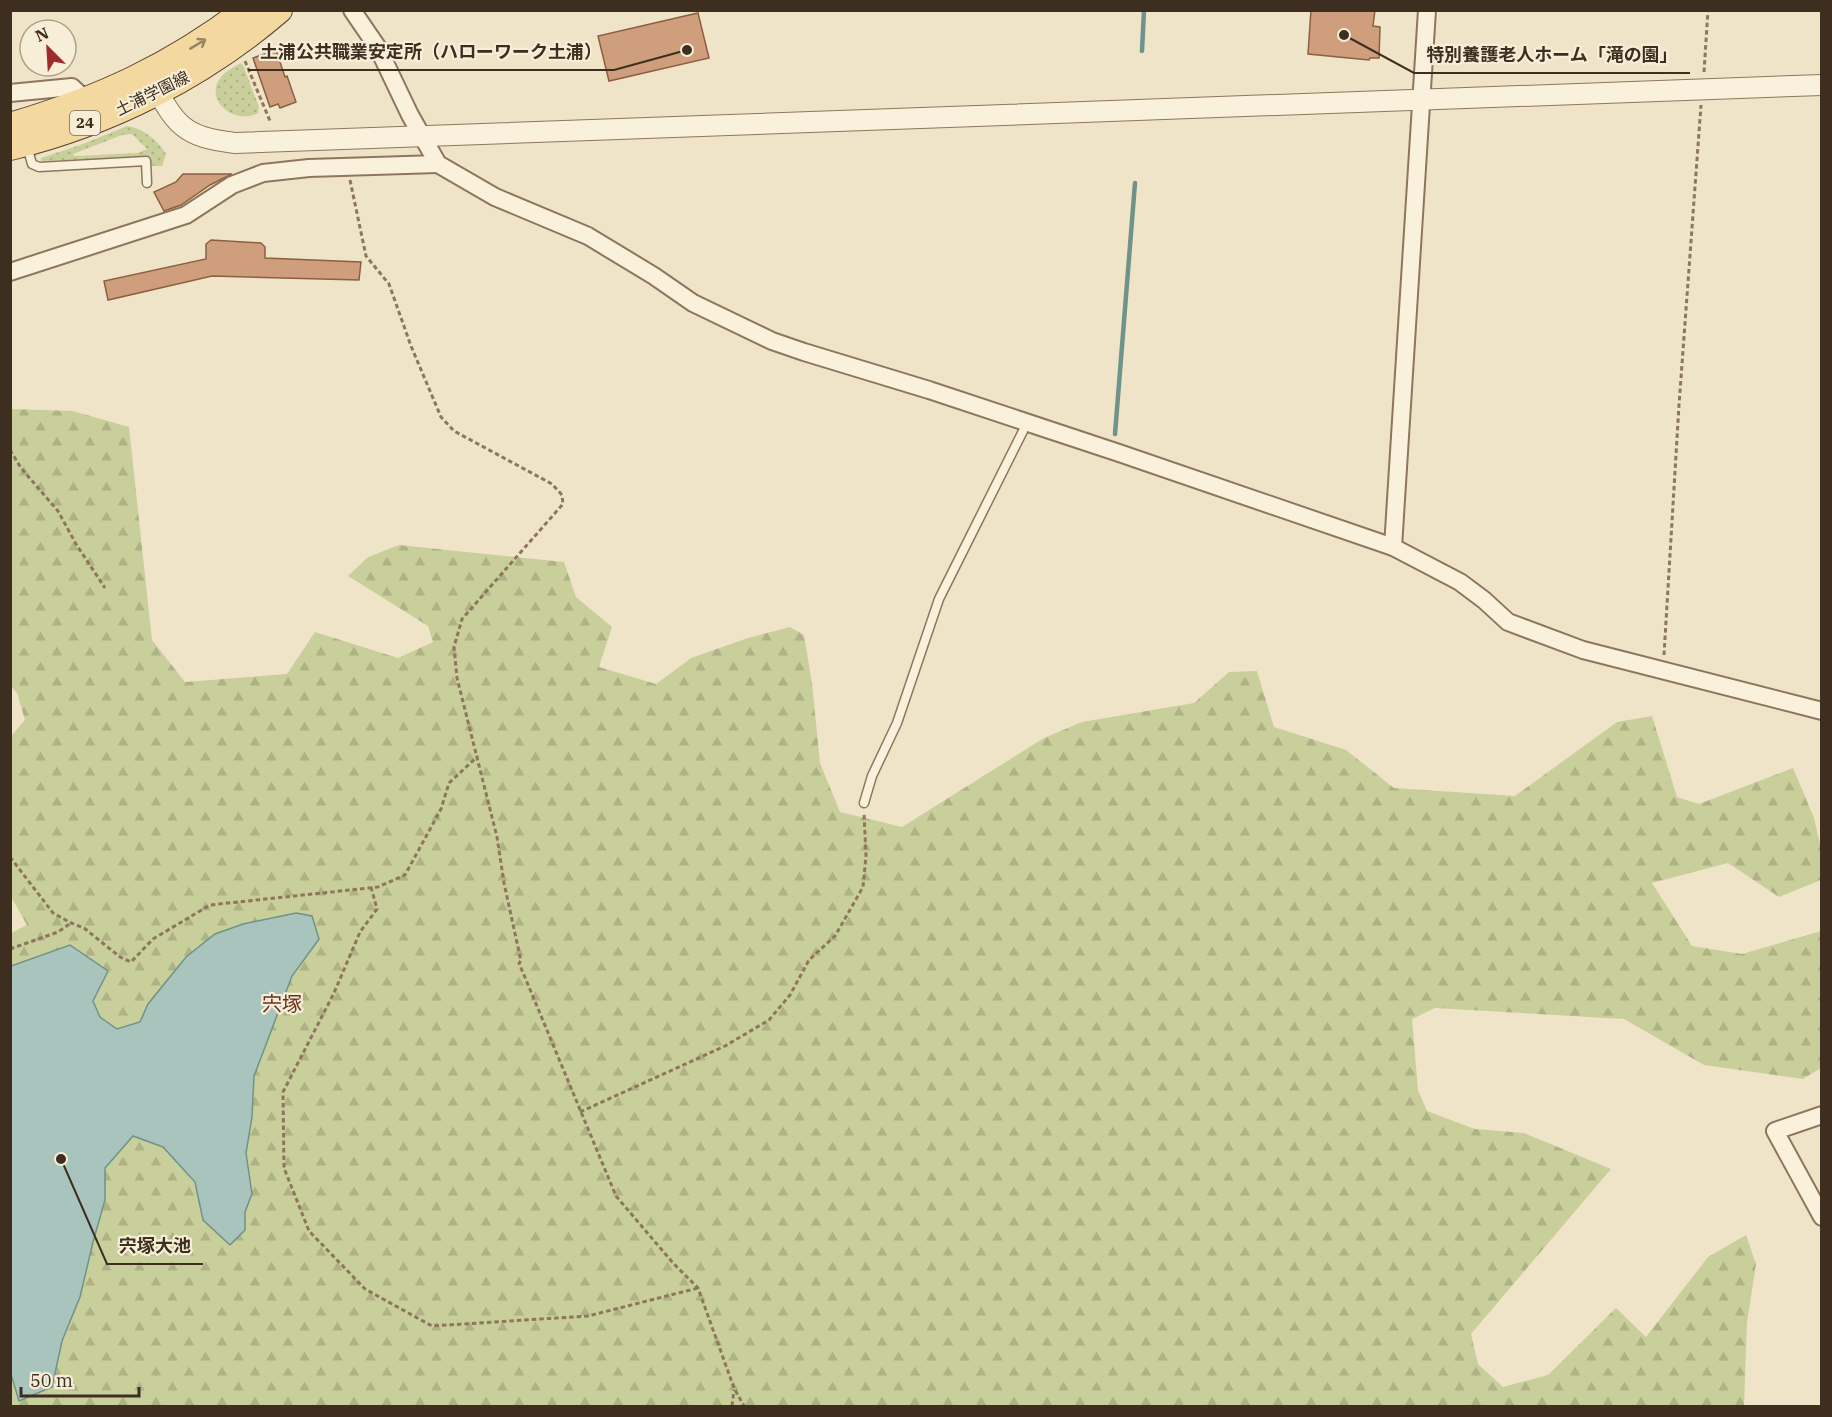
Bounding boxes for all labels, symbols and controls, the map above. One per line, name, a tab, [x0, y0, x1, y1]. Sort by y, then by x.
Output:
north arrow	[18, 18, 78, 78]
text: N	[32, 23, 52, 46]
callout: 土浦公共職業安定所（ハローワーク土浦）	[248, 34, 614, 70]
callout: 特別養護老人ホーム「滝の園」	[1414, 37, 1690, 73]
one-way arrow	[189, 38, 206, 50]
text: 土浦公共職業安定所（ハローワーク土浦）	[260, 40, 602, 63]
text: 特別養護老人ホーム「滝の園」	[1426, 43, 1678, 66]
street label: 土浦学園線	[112, 66, 192, 120]
road number: 24	[70, 111, 100, 135]
district label: 宍塚	[262, 990, 302, 1017]
callout: 宍塚大池	[107, 1228, 203, 1264]
text: 宍塚大池	[119, 1234, 191, 1257]
scale bar	[21, 1360, 140, 1398]
text: 50 m	[30, 1369, 73, 1392]

